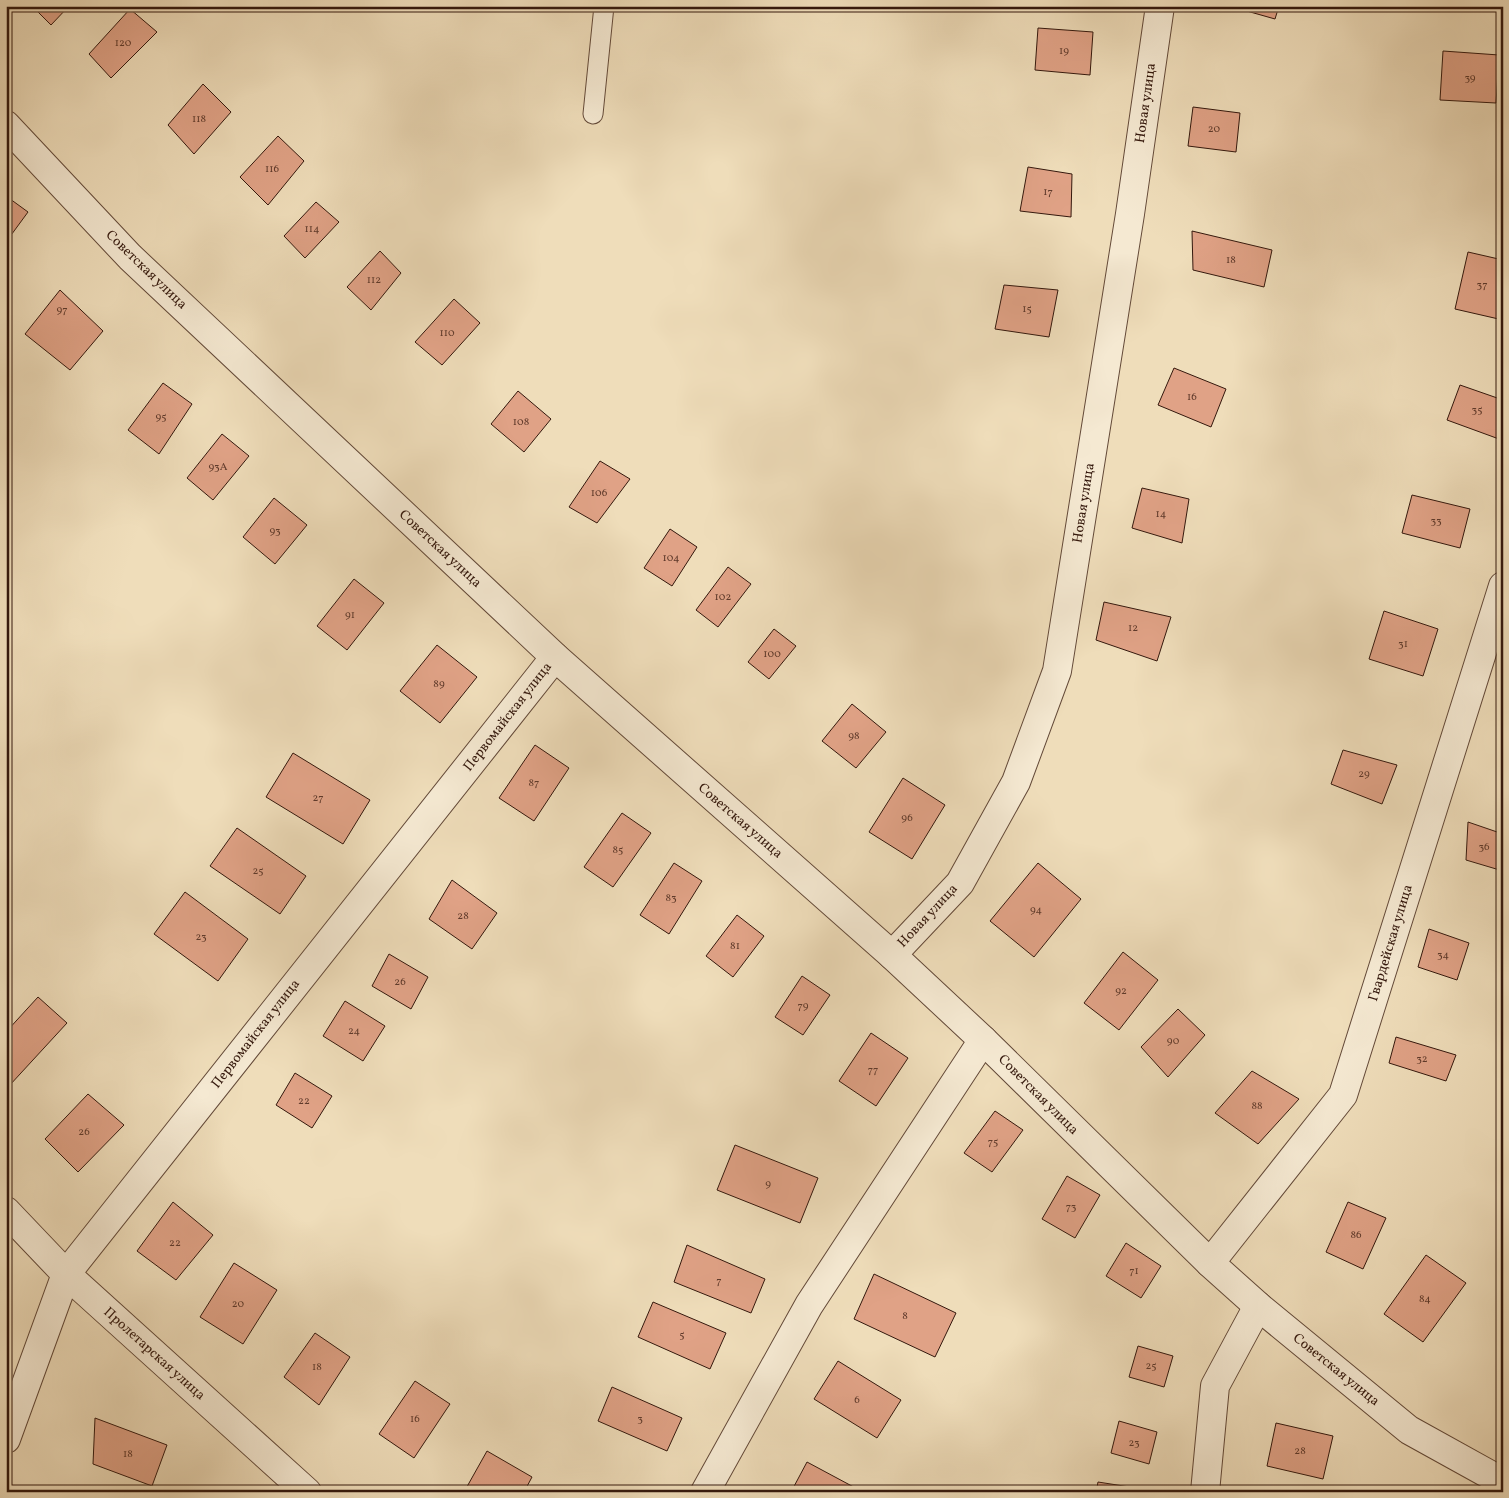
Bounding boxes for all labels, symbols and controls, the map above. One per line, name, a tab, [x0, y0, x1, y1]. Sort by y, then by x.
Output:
house number: 120	[115, 36, 132, 51]
house number: 19	[1059, 44, 1069, 59]
street label: Новая улица	[1131, 62, 1161, 144]
house number: 39	[1464, 71, 1476, 86]
house number: 118	[192, 112, 206, 127]
house number: 20	[1208, 122, 1221, 137]
house number: 116	[265, 162, 279, 177]
house number: 17	[1043, 185, 1053, 200]
house number: 114	[304, 222, 320, 237]
street label: Советская улица	[101, 226, 191, 314]
house number: 18	[1226, 253, 1236, 268]
house number: 112	[367, 273, 381, 288]
house number: 37	[1477, 278, 1487, 293]
house number: 15	[1022, 302, 1032, 317]
house number: 97	[56, 303, 68, 318]
house number: 110	[439, 326, 455, 341]
house number: 16	[1187, 390, 1197, 405]
house number: 35	[1472, 403, 1482, 418]
house number: 95	[156, 410, 166, 425]
house number: 108	[513, 415, 530, 430]
house number: 93А	[209, 460, 228, 475]
street label: Новая улица	[1068, 462, 1100, 544]
house number: 106	[591, 486, 608, 501]
street label: Советская улица	[395, 506, 485, 592]
house number: 14	[1156, 507, 1167, 522]
house number: 33	[1430, 514, 1442, 529]
house number: 93	[269, 524, 281, 539]
house number: 104	[662, 551, 680, 566]
house number: 102	[715, 590, 731, 605]
house number: 91	[345, 608, 355, 623]
house number: 12	[1128, 621, 1138, 636]
house number: 31	[1398, 637, 1408, 652]
house number: 100	[763, 647, 781, 662]
street label: Первомайская улица	[459, 658, 557, 776]
house number: 89	[433, 677, 445, 692]
house number: 98	[848, 729, 860, 744]
house number: 29	[1358, 767, 1370, 782]
house number: 87	[529, 776, 539, 791]
street label: Советская улица	[694, 779, 786, 863]
house number: 27	[313, 791, 323, 806]
house number: 96	[901, 811, 913, 826]
house number: 36	[1478, 840, 1490, 855]
house number: 85	[613, 843, 623, 858]
house number: 25	[252, 864, 264, 879]
street label: Новая улица	[894, 880, 962, 952]
street label: Гвардейская улица	[1364, 882, 1418, 1004]
house number: 83	[665, 891, 677, 906]
house number: 94	[1030, 903, 1042, 918]
house number: 28	[457, 909, 469, 924]
house number: 23	[195, 930, 207, 945]
house number: 81	[730, 939, 740, 954]
house number: 34	[1437, 948, 1450, 963]
street label: Первомайская улица	[207, 975, 305, 1093]
house number: 26	[394, 975, 406, 990]
house number: 92	[1115, 984, 1127, 999]
house number: 79	[798, 999, 809, 1014]
house number: 24	[348, 1024, 360, 1039]
house number: 90	[1167, 1034, 1180, 1049]
street label: Советская улица	[994, 1051, 1082, 1139]
house number: 32	[1416, 1052, 1428, 1067]
house number: 77	[868, 1063, 878, 1078]
house number: 22	[298, 1094, 310, 1109]
house number: 88	[1251, 1099, 1263, 1114]
house number: 26	[78, 1125, 90, 1140]
house number: 75	[988, 1135, 998, 1150]
house number: 9	[765, 1177, 771, 1192]
house number: 73	[1066, 1200, 1077, 1215]
house number: 86	[1350, 1228, 1362, 1243]
house number: 22	[169, 1236, 181, 1251]
house number: 71	[1129, 1264, 1139, 1279]
house number: 7	[716, 1274, 722, 1289]
house number: 84	[1419, 1292, 1431, 1307]
house number: 20	[232, 1297, 245, 1312]
street label: Пролетарская улица	[99, 1303, 209, 1405]
house number: 8	[902, 1309, 908, 1324]
house number: 5	[679, 1328, 685, 1343]
street label: Советская улица	[1289, 1329, 1383, 1411]
house number: 25	[1145, 1359, 1157, 1374]
house number: 18	[312, 1360, 322, 1375]
house number: 6	[854, 1393, 860, 1408]
house number: 16	[410, 1412, 420, 1427]
house number: 3	[637, 1412, 643, 1427]
house number: 23	[1128, 1436, 1140, 1451]
house number: 28	[1294, 1444, 1306, 1459]
house number: 18	[123, 1447, 133, 1462]

